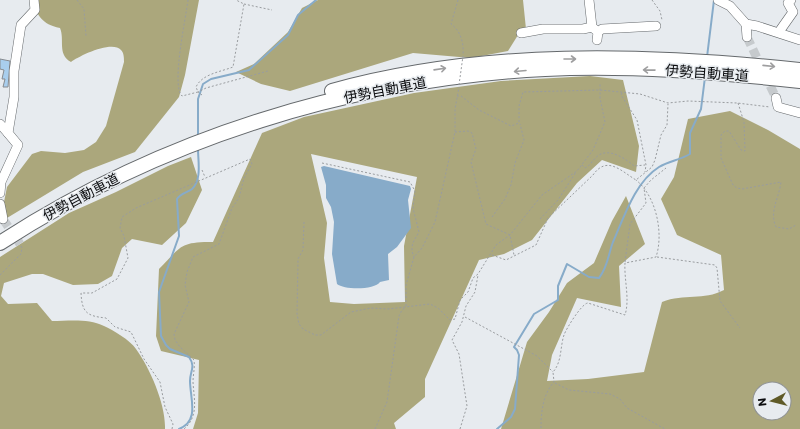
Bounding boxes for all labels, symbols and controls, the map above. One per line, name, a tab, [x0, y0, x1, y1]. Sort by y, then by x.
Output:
one-way arrow	[563, 55, 576, 63]
street label: 伊勢自動車道	[664, 60, 750, 86]
one-way arrow	[762, 63, 775, 70]
one-way arrow	[433, 65, 446, 73]
one-way arrow	[643, 66, 656, 74]
one-way arrow	[514, 68, 527, 75]
street label: 伊勢自動車道	[342, 72, 428, 108]
street label: 伊勢自動車道	[39, 168, 123, 226]
north arrow	[752, 381, 792, 421]
text: N	[754, 397, 771, 407]

